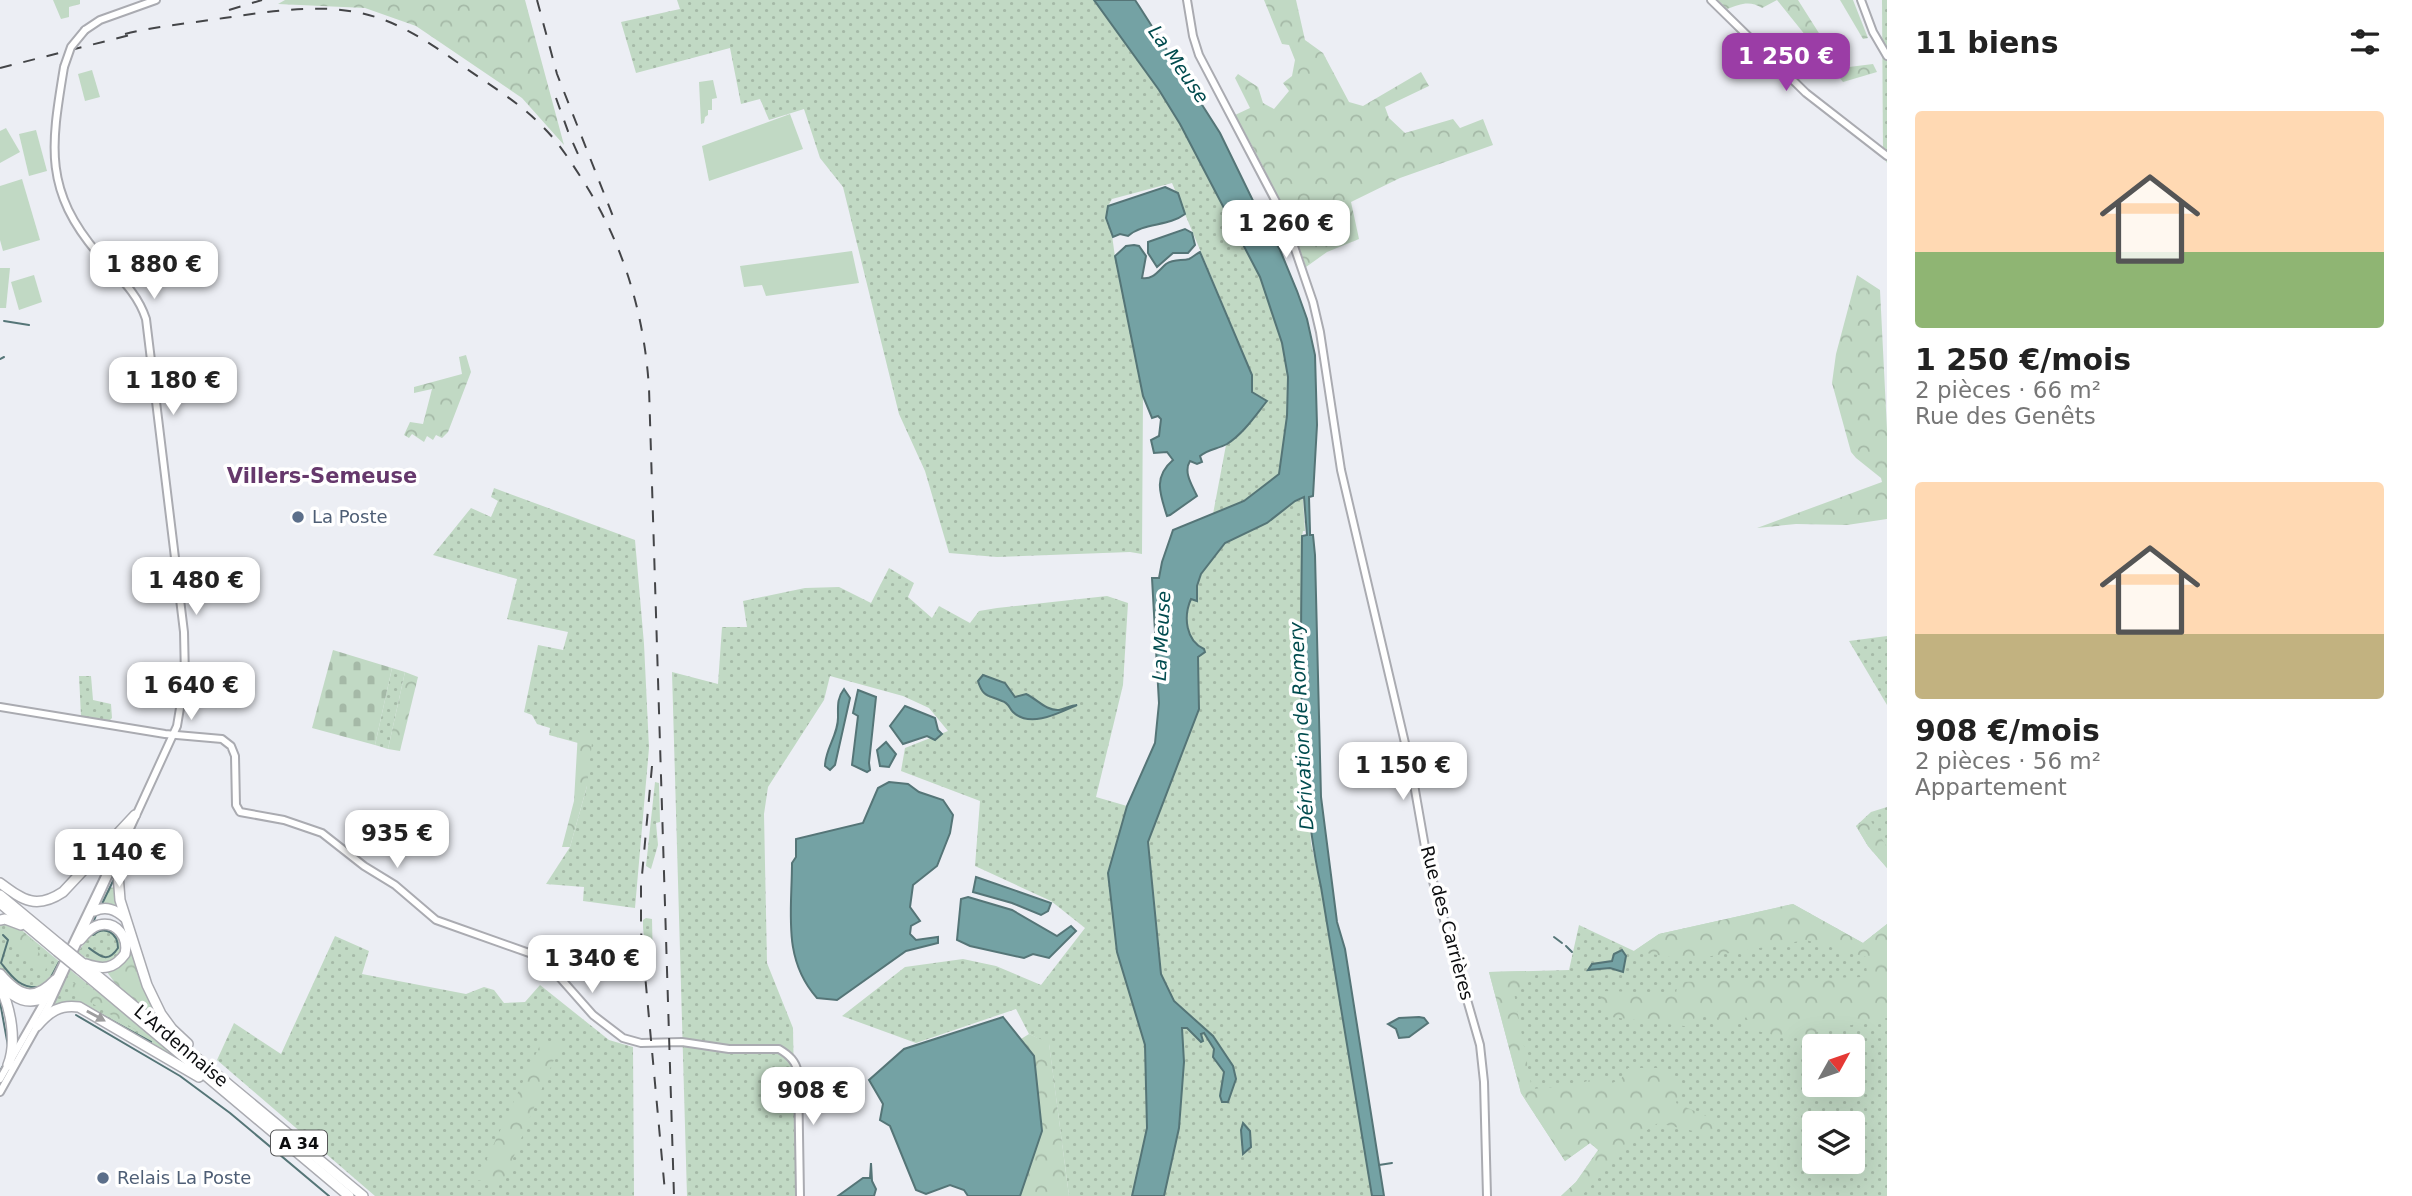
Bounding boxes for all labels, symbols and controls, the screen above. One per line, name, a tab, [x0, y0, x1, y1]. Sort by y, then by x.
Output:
water label: La Meuse	[1144, 21, 1214, 107]
icon: filters	[2346, 23, 2384, 61]
text: 11 biens	[1915, 25, 2059, 60]
pin: 1 250 €	[1721, 34, 1851, 93]
text: 1 250 €	[1738, 43, 1834, 69]
icon: home	[2087, 156, 2213, 282]
pin: 1 260 €	[1221, 201, 1351, 260]
text: 1 260 €	[1238, 210, 1334, 236]
pin: 1 880 €	[89, 242, 219, 301]
text: 1 880 €	[106, 251, 202, 277]
text: 1 250 €/mois	[1915, 342, 2131, 377]
pin: 1 180 €	[108, 358, 238, 417]
text: 1 180 €	[125, 367, 221, 393]
text: 2 pièces · 66 m²	[1915, 377, 2101, 403]
text: Rue des Genêts	[1915, 403, 2096, 429]
district label: Villers-Semeuse	[227, 464, 417, 488]
place label: La Poste	[312, 506, 388, 527]
marker: La Poste	[290, 509, 306, 525]
icon: home	[2087, 527, 2213, 653]
pin: 1 480 €	[131, 558, 261, 617]
text: 1 480 €	[148, 567, 244, 593]
water label: La Meuse	[1148, 590, 1174, 682]
water label: Dérivation de Romery	[1285, 621, 1317, 831]
pin: 1 640 €	[126, 662, 256, 722]
text: 1 640 €	[143, 672, 239, 698]
text: 908 €/mois	[1915, 713, 2100, 748]
pin: 1 150 €	[1338, 742, 1468, 802]
text: 2 pièces · 56 m²	[1915, 748, 2101, 774]
text: 1 150 €	[1355, 752, 1451, 778]
text: Appartement	[1915, 774, 2067, 800]
pin: 935 €	[348, 810, 446, 870]
text: 935 €	[361, 820, 433, 846]
pin: 1 140 €	[54, 830, 184, 889]
text: 1 140 €	[71, 839, 167, 865]
street label: Rue des Carrières	[1417, 843, 1478, 1002]
pin: 1 340 €	[527, 936, 657, 995]
text: 1 340 €	[544, 945, 640, 971]
street label: L'Ardennaise	[130, 1000, 233, 1091]
one-way arrow	[86, 1010, 105, 1022]
north arrow	[1802, 1034, 1866, 1097]
map controls	[1802, 1034, 1865, 1174]
pin: 908 €	[764, 1068, 862, 1127]
text: 908 €	[777, 1077, 849, 1103]
button: layers	[1802, 1111, 1865, 1174]
road number: A 34	[271, 1130, 327, 1156]
place label: Relais La Poste	[117, 1167, 251, 1188]
marker: Relais La Poste	[95, 1170, 111, 1186]

